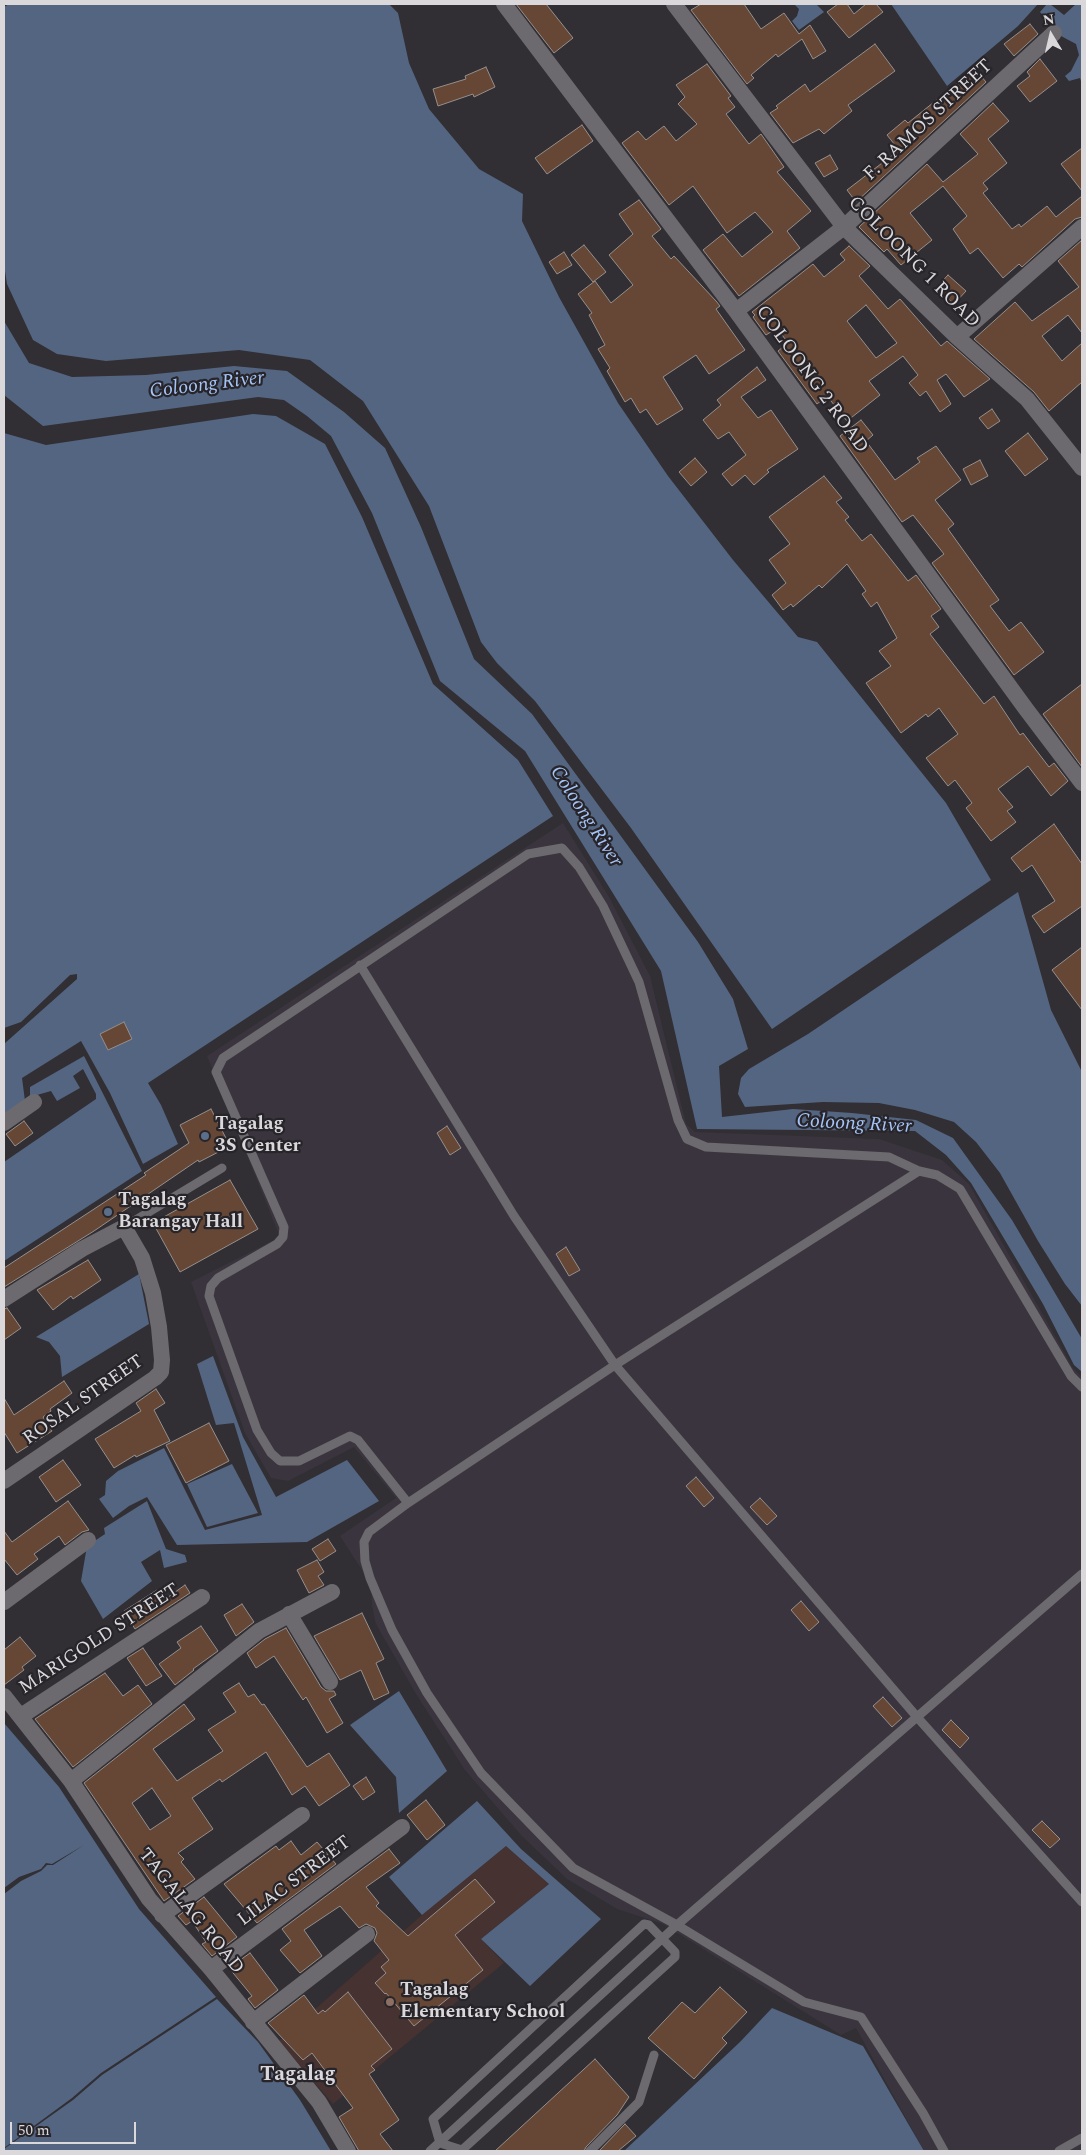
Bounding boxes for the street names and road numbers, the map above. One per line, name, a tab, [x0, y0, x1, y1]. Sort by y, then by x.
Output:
street label: F. RAMOS STREET	[860, 55, 998, 187]
street label: COLOONG 1 ROAD	[842, 192, 984, 334]
street label: COLOONG 2 ROAD	[750, 302, 872, 458]
street label: ROSAL STREET	[19, 1351, 149, 1451]
street label: MARIGOLD STREET	[16, 1580, 184, 1700]
street label: LILAC STREET	[234, 1832, 356, 1932]
street label: TAGALAG ROAD	[132, 1844, 248, 1980]

